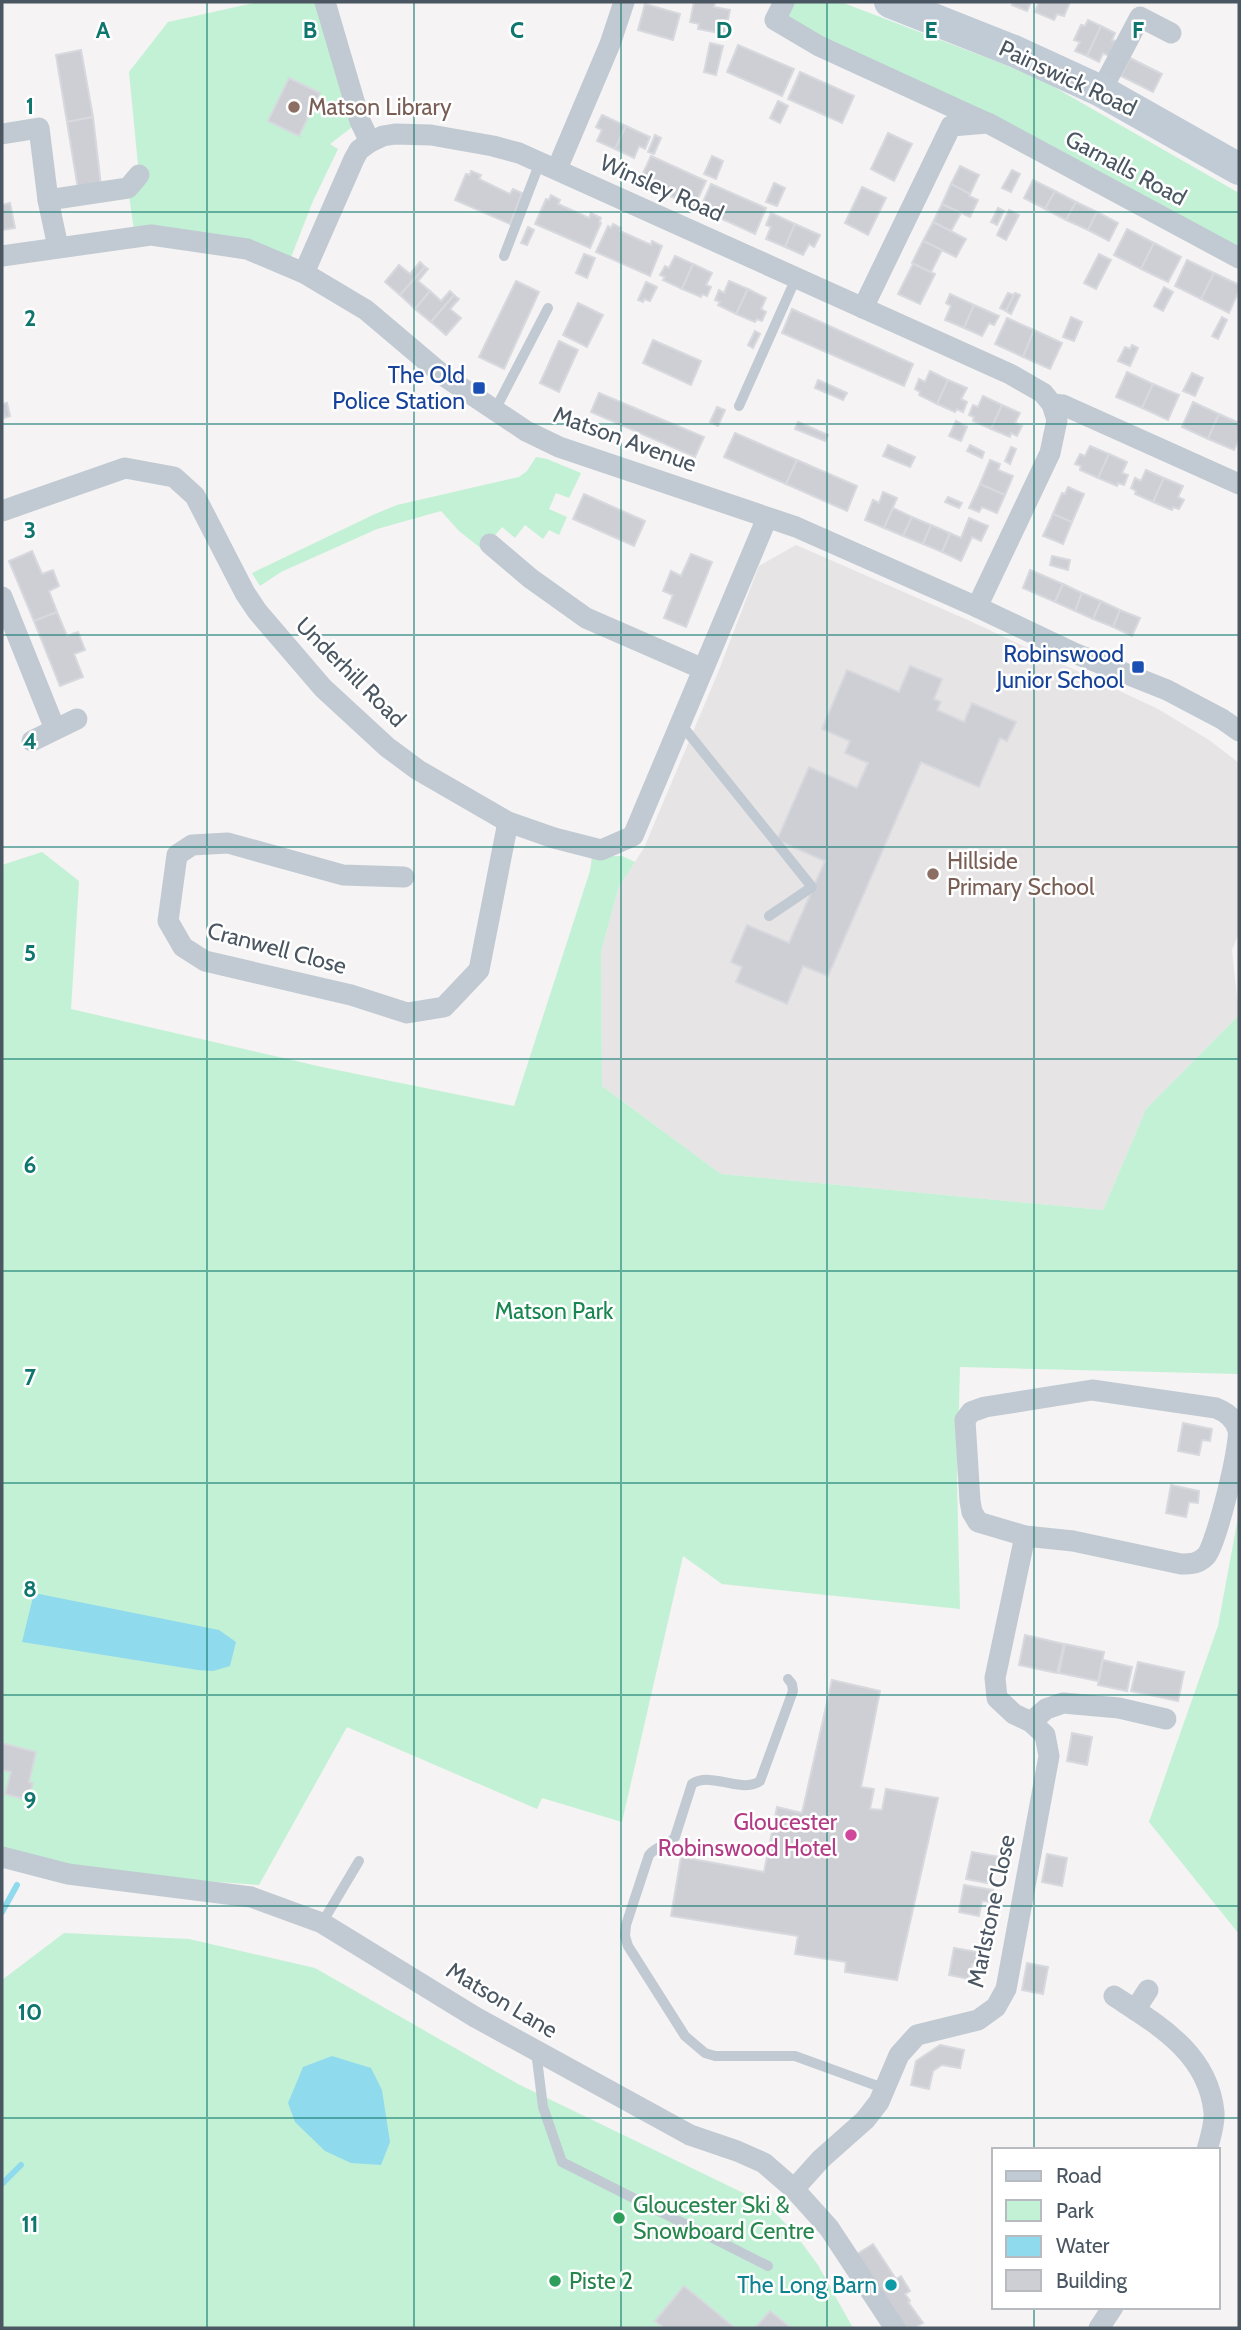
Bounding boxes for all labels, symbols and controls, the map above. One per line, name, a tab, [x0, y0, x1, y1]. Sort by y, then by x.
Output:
text: A	[96, 16, 111, 44]
text: B	[303, 16, 317, 44]
text: C	[510, 16, 524, 44]
text: D	[716, 16, 732, 44]
text: E	[924, 16, 938, 44]
text: F	[1132, 16, 1144, 44]
street label: Painswick Road	[995, 34, 1141, 122]
text: 1	[26, 92, 34, 120]
place label: Matson Library	[308, 93, 452, 121]
marker: Matson Library	[286, 99, 302, 115]
street label: Garnalls Road	[1061, 124, 1191, 212]
street label: Winsley Road	[596, 148, 728, 228]
text: 2	[24, 304, 36, 332]
place label: The Old Police Station	[332, 361, 465, 415]
marker: The Old Police Station	[471, 380, 487, 396]
street label: Matson Avenue	[550, 400, 701, 478]
text: 3	[24, 516, 36, 544]
street label: Underhill Road	[290, 611, 412, 733]
place label: Robinswood Junior School	[995, 640, 1125, 694]
marker: Robinswood Junior School	[1130, 659, 1146, 675]
text: 4	[23, 727, 37, 755]
place label: Hillside Primary School	[947, 847, 1095, 901]
marker: Hillside Primary School	[925, 866, 941, 882]
street label: Cranwell Close	[204, 916, 350, 980]
text: 5	[24, 939, 36, 967]
text: 6	[24, 1151, 36, 1179]
park label: Matson Park	[495, 1297, 614, 1325]
text: 7	[24, 1363, 36, 1391]
text: 8	[23, 1575, 37, 1603]
text: 9	[24, 1786, 36, 1814]
place label: Gloucester Robinswood Hotel	[658, 1808, 838, 1862]
marker: Gloucester Robinswood Hotel	[843, 1827, 859, 1843]
street label: Marlstone Close	[961, 1832, 1021, 1990]
street label: Matson Lane	[441, 1956, 563, 2044]
text: 10	[18, 1998, 42, 2026]
legend	[992, 2148, 1220, 2309]
text: Road	[1056, 2163, 1102, 2188]
place label: Gloucester Ski & Snowboard Centre	[633, 2191, 815, 2245]
text: Park	[1056, 2198, 1094, 2223]
text: 11	[22, 2210, 38, 2238]
marker: Gloucester Ski & Snowboard Centre	[611, 2210, 627, 2226]
text: Water	[1056, 2233, 1110, 2258]
place label: Piste 2	[569, 2267, 633, 2295]
text: Building	[1056, 2268, 1128, 2293]
place label: The Long Barn	[737, 2271, 877, 2299]
marker: Piste 2	[547, 2273, 563, 2289]
marker: The Long Barn	[883, 2277, 899, 2293]

